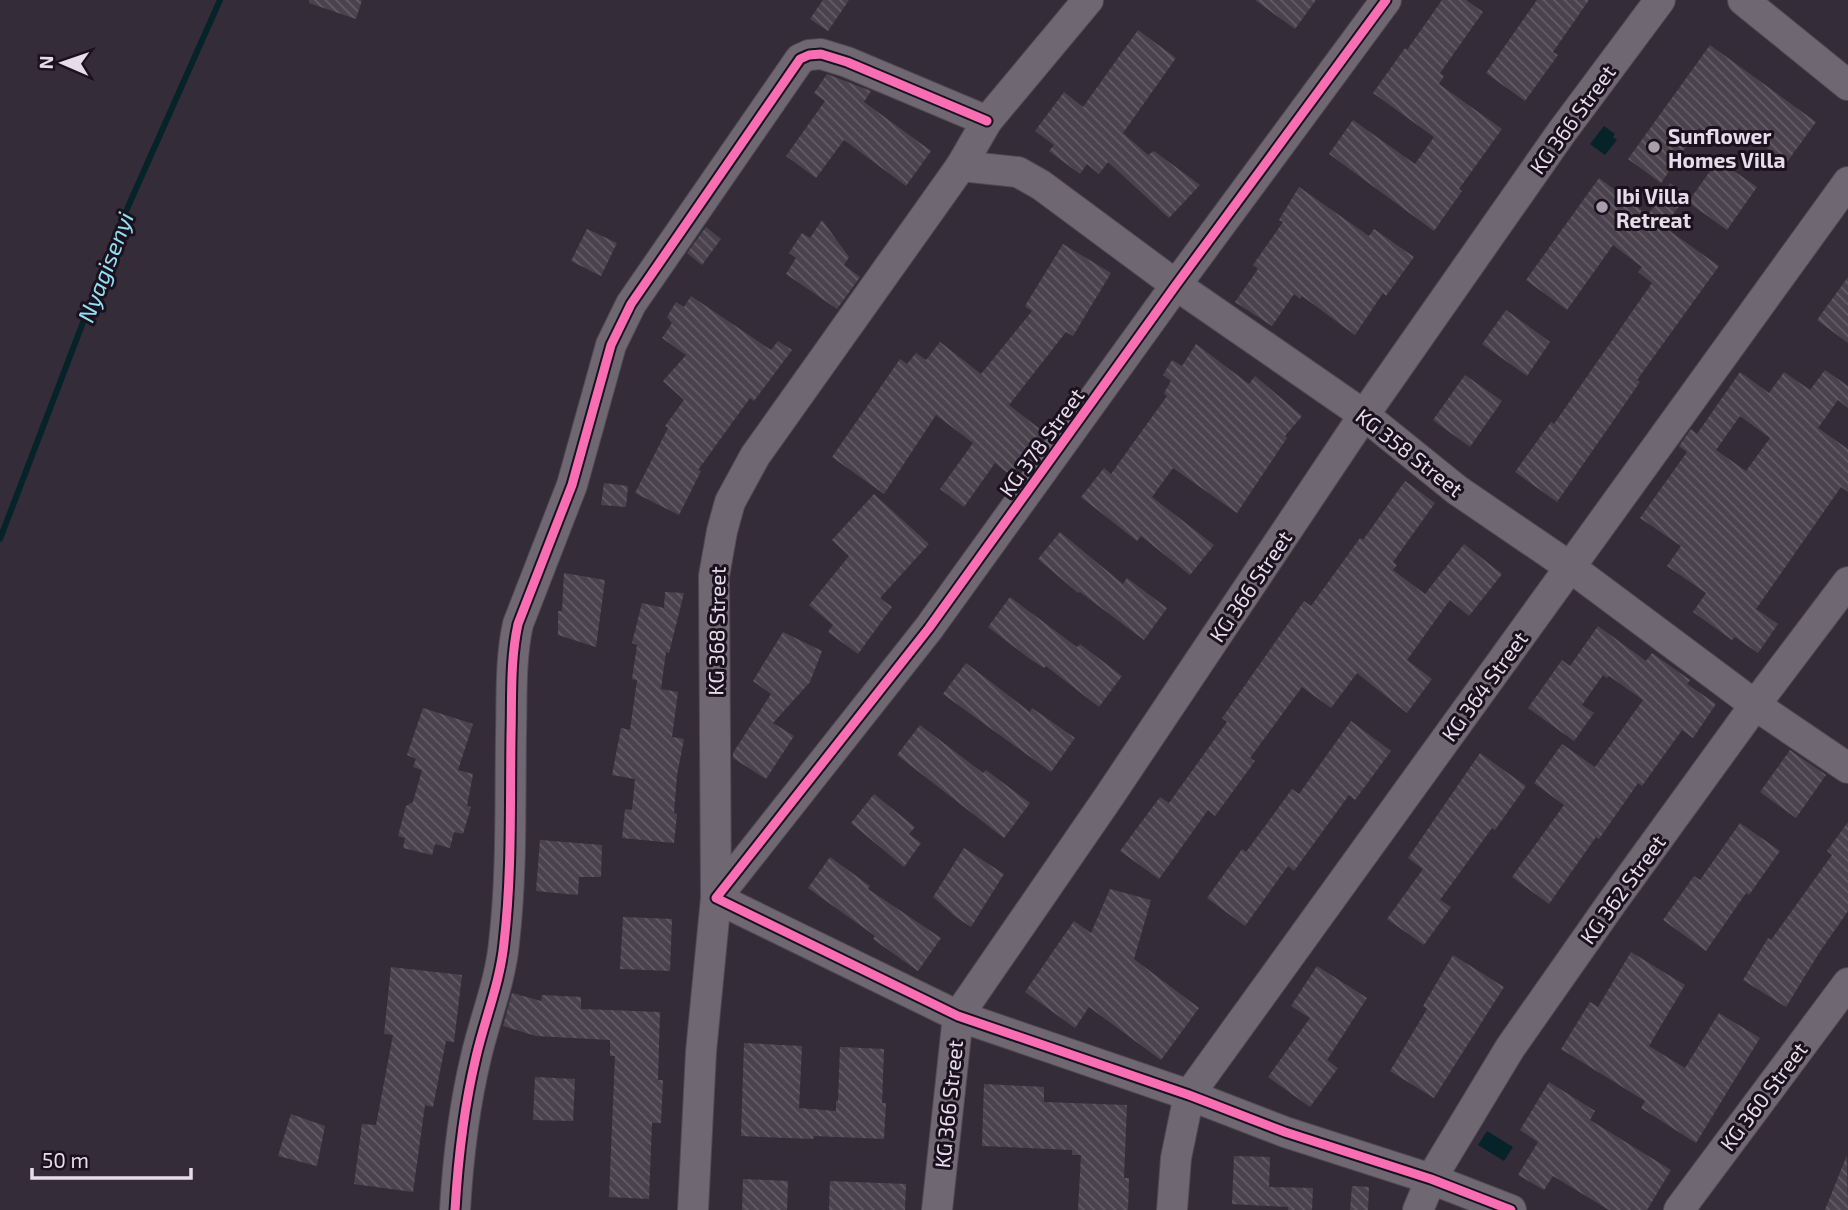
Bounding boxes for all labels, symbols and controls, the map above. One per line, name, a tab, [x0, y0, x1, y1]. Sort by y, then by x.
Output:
north arrow	[28, 28, 98, 98]
text: N	[34, 55, 57, 70]
street label: KG 366 Street	[1524, 60, 1620, 178]
place label: Sunflower Homes Villa	[1668, 123, 1785, 172]
marker: Sunflower Homes Villa	[1646, 139, 1662, 155]
place label: Ibi Villa Retreat	[1616, 183, 1692, 232]
marker: Ibi Villa Retreat	[1594, 199, 1610, 215]
water label: Nyagisenyi	[71, 208, 139, 326]
street label: KG 378 Street	[993, 383, 1089, 501]
street label: KG 358 Street	[1352, 403, 1468, 501]
street label: KG 366 Street	[1204, 526, 1296, 646]
street label: KG 368 Street	[702, 566, 730, 696]
street label: KG 364 Street	[1436, 626, 1532, 746]
street label: KG 362 Street	[1574, 830, 1670, 948]
street label: KG 360 Street	[1714, 1037, 1812, 1155]
street label: KG 366 Street	[929, 1039, 967, 1169]
scale bar	[32, 1136, 191, 1180]
text: 50 m	[42, 1147, 89, 1172]

